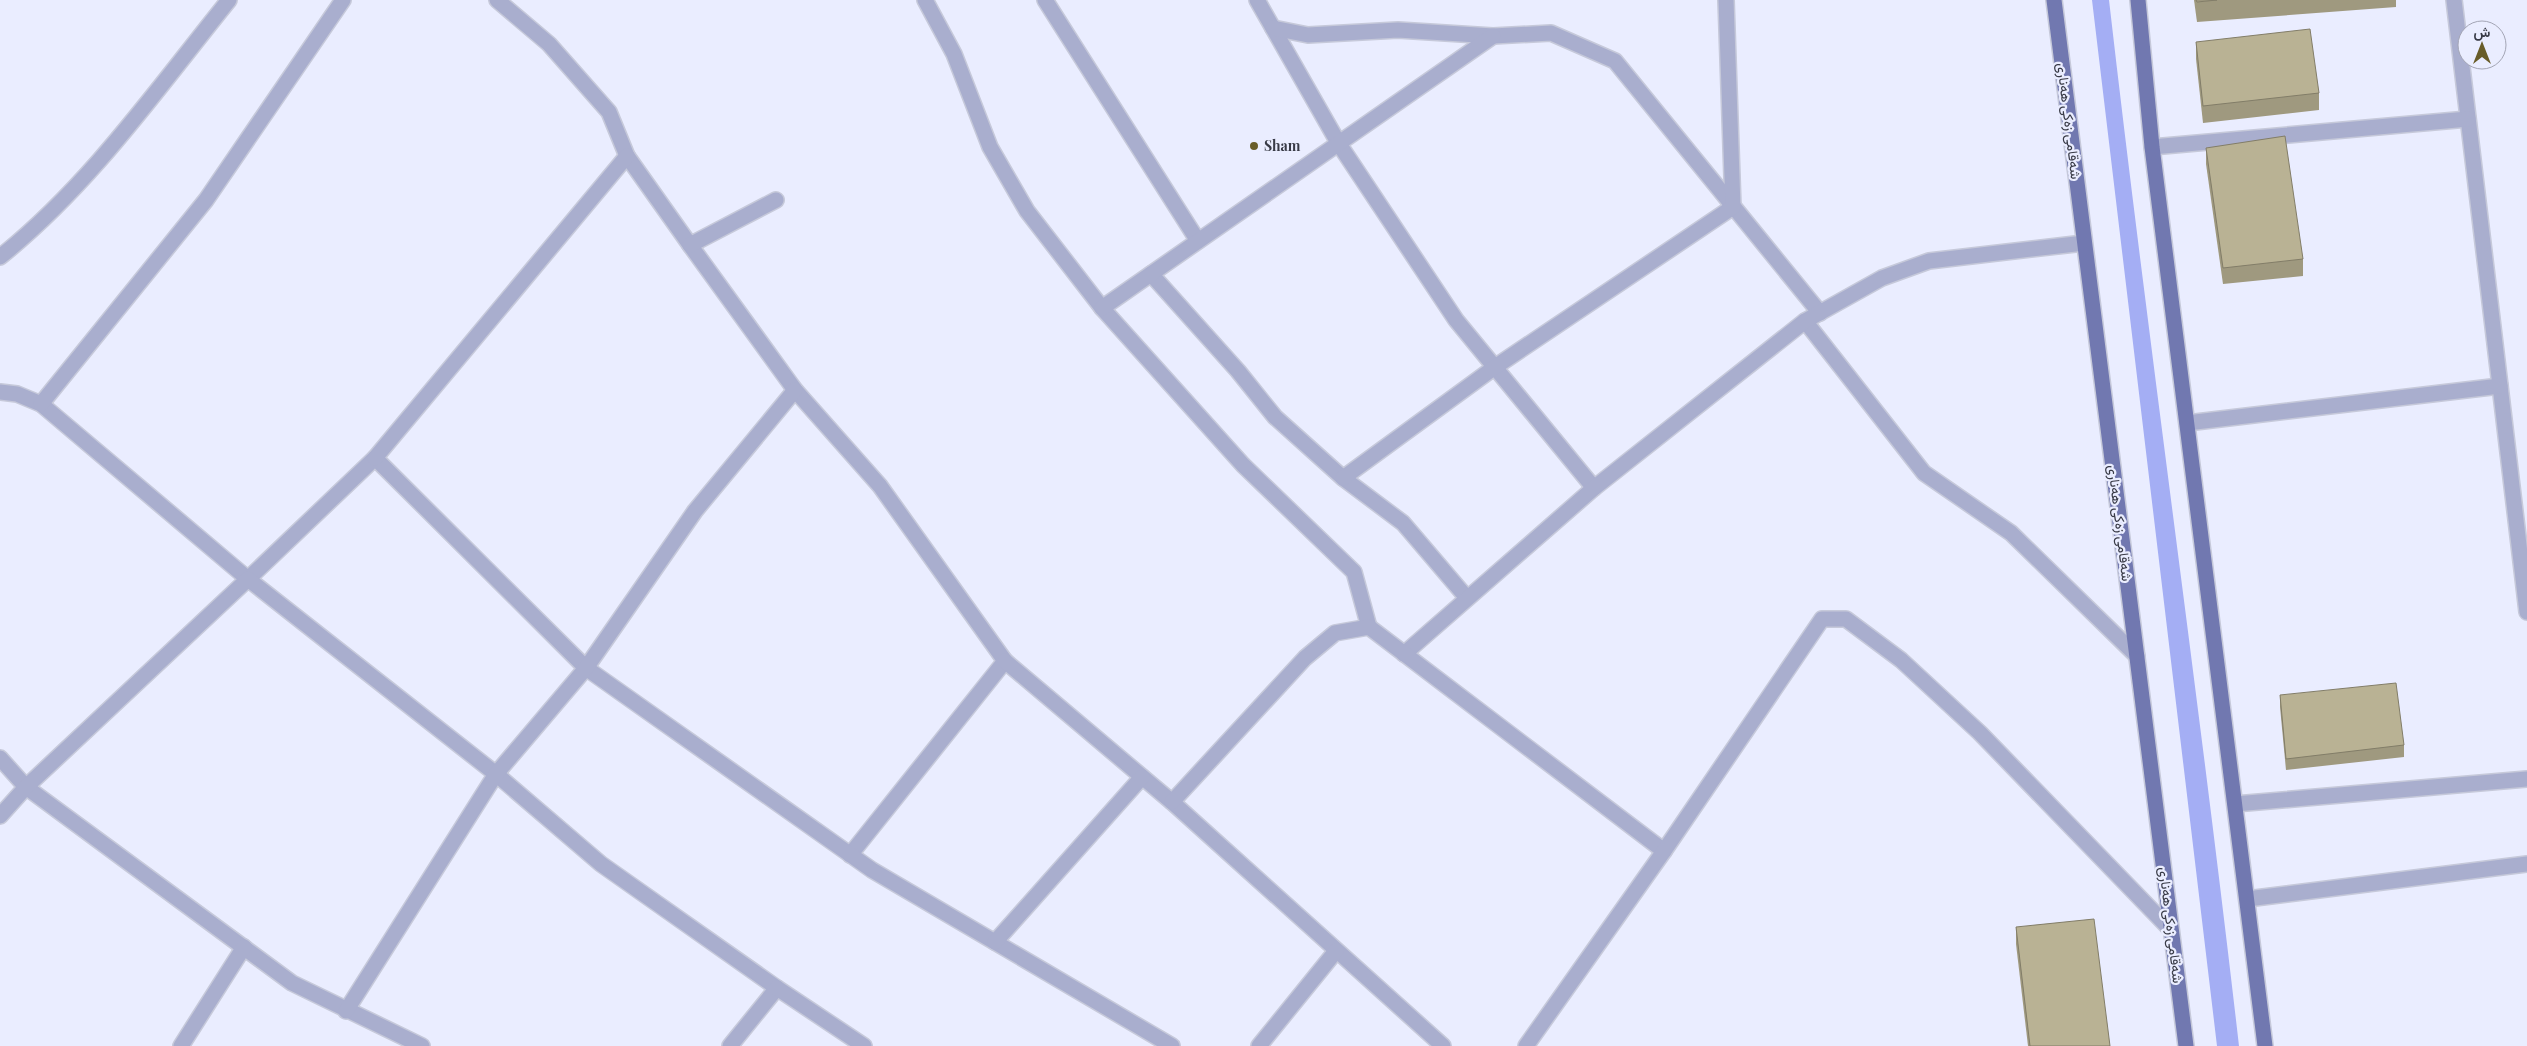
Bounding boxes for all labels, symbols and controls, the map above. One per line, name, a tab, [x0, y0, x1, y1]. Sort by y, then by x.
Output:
north arrow	[2457, 20, 2507, 70]
text: ش	[2474, 22, 2491, 41]
street label: شەقامی زەکی هەناری	[2053, 62, 2086, 180]
place label: Sham	[1264, 136, 1301, 155]
marker: Sham	[1248, 140, 1260, 152]
street label: شەقامی زەکی هەناری	[2104, 464, 2137, 582]
street label: شەقامی زەکی هەناری	[2155, 866, 2188, 984]

